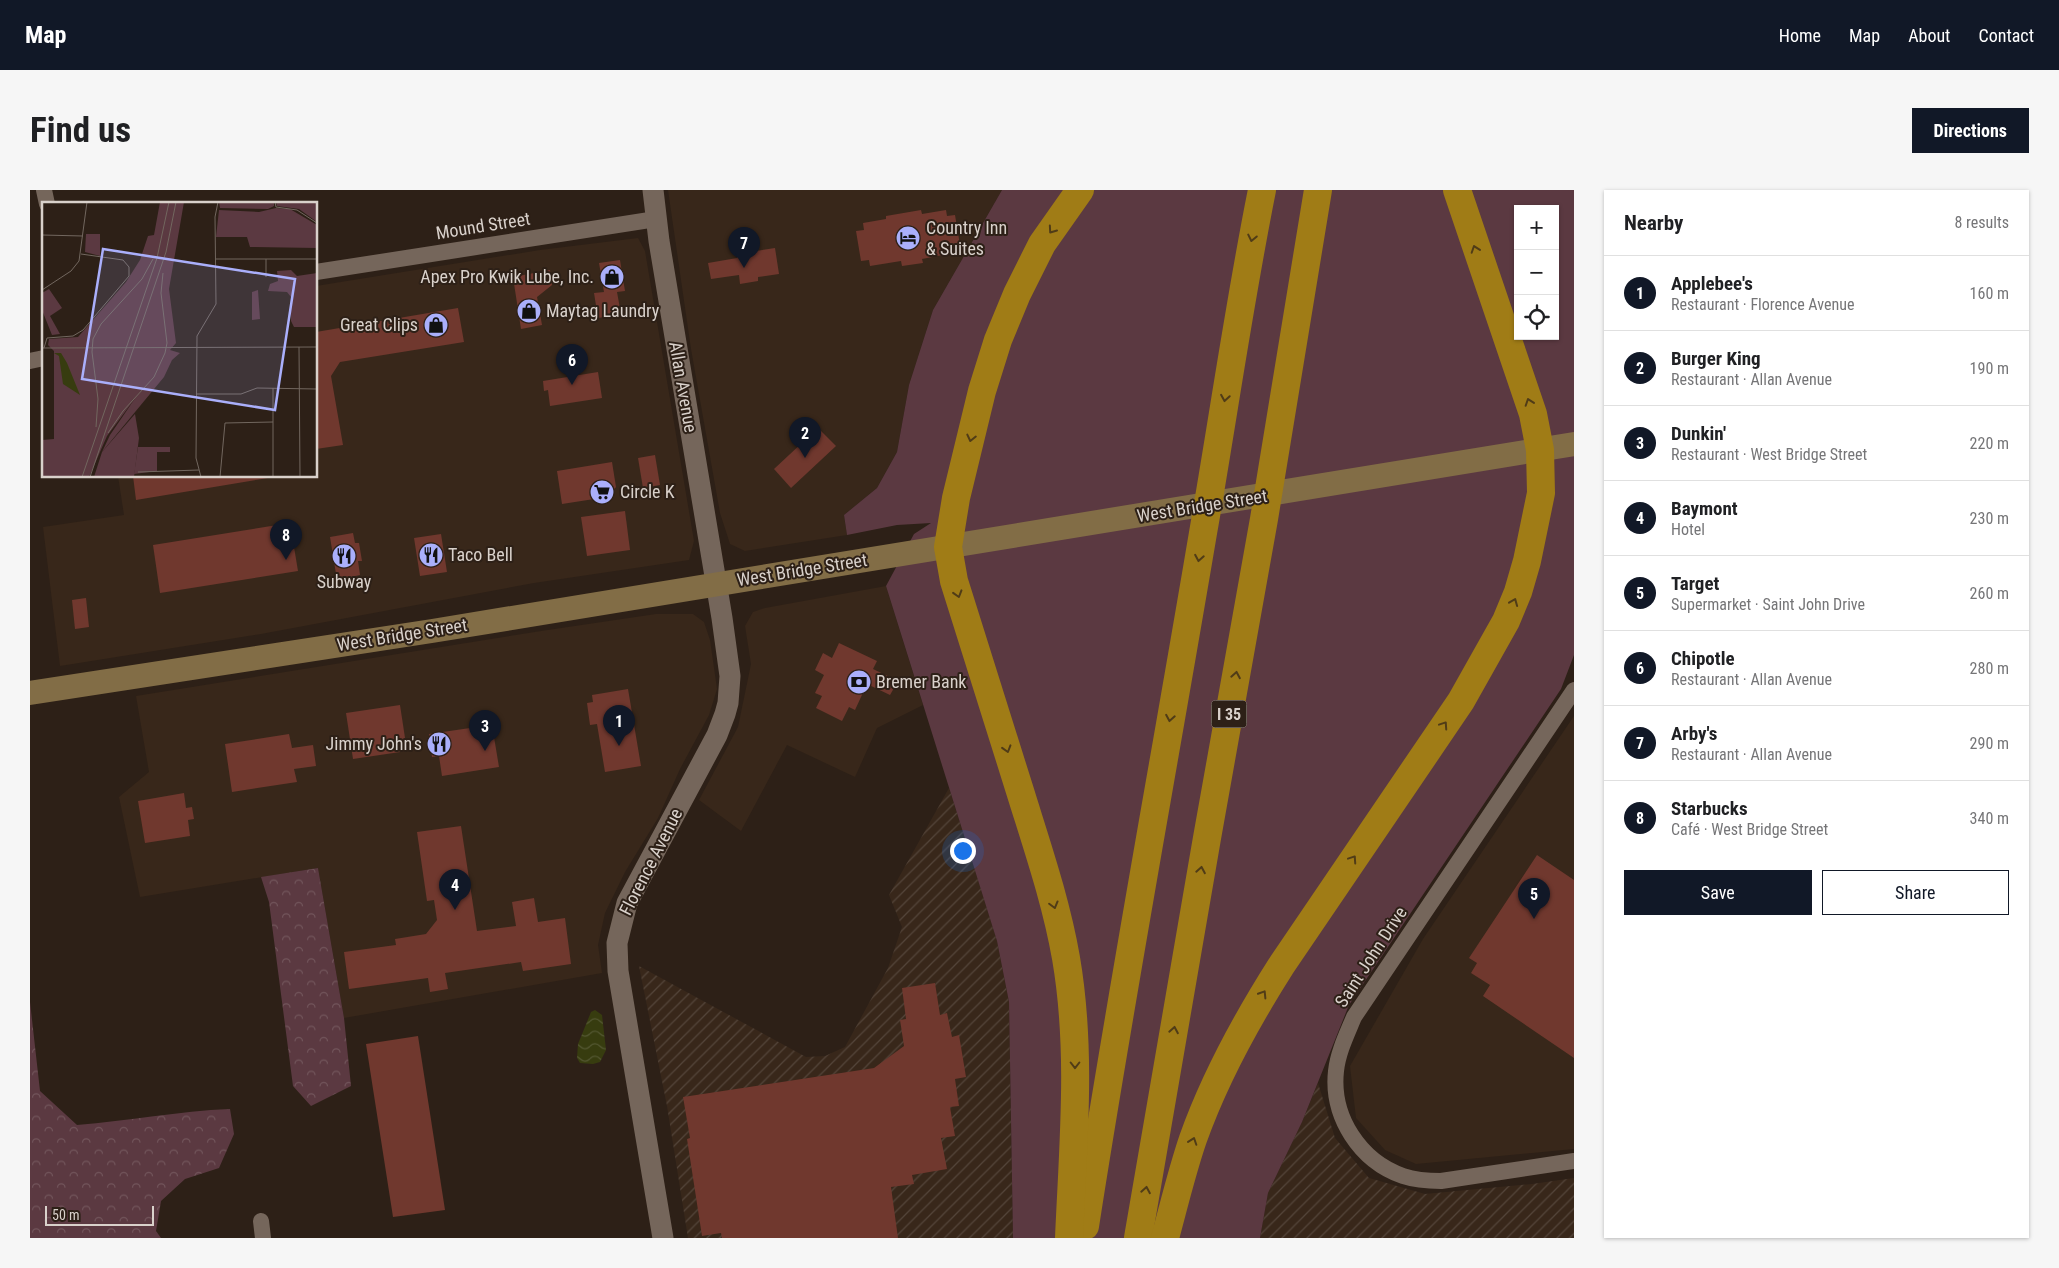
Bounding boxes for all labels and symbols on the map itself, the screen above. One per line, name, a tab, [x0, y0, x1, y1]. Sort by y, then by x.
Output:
inset map	[42, 202, 318, 478]
street label: Mound Street	[434, 208, 532, 243]
place label: Country Inn & Suites	[926, 217, 1007, 259]
one-way arrow	[1049, 224, 1058, 234]
hotel icon: Country Inn & Suites	[895, 225, 921, 251]
pin: 7	[728, 227, 760, 268]
one-way arrow	[1248, 233, 1258, 242]
one-way arrow	[1471, 245, 1481, 254]
shop icon: Apex Pro Kwik Lube, Inc.	[599, 264, 625, 290]
place label: Apex Pro Kwik Lube, Inc.	[420, 266, 594, 287]
shop icon: Maytag Laundry	[516, 298, 542, 324]
place label: Maytag Laundry	[546, 300, 660, 321]
shop icon: Great Clips	[423, 312, 449, 338]
place label: Great Clips	[340, 314, 418, 335]
street label: Allan Avenue	[665, 340, 702, 434]
pin: 6	[556, 344, 588, 385]
one-way arrow	[1221, 394, 1231, 402]
one-way arrow	[1525, 399, 1535, 407]
pin: 2	[789, 417, 821, 458]
one-way arrow	[966, 434, 977, 443]
supermarket icon: Circle K	[589, 479, 615, 505]
place label: Circle K	[620, 481, 675, 502]
street label: West Bridge Street	[1135, 485, 1269, 526]
pin: 8	[270, 519, 302, 560]
restaurant icon: Taco Bell	[418, 542, 444, 568]
restaurant icon: Subway	[331, 543, 357, 569]
place label: Taco Bell	[448, 544, 513, 565]
street label: West Bridge Street	[735, 549, 869, 590]
one-way arrow	[1194, 554, 1204, 563]
place label: Subway	[317, 571, 372, 592]
one-way arrow	[953, 590, 963, 598]
one-way arrow	[1508, 599, 1518, 607]
street label: West Bridge Street	[335, 614, 469, 655]
bank icon: Bremer Bank	[846, 669, 872, 695]
place label: Bremer Bank	[876, 671, 966, 692]
one-way arrow	[1230, 671, 1240, 680]
road number: I 35	[1212, 700, 1246, 728]
pin: 1	[603, 705, 635, 746]
pin: 3	[469, 710, 501, 751]
one-way arrow	[1166, 714, 1176, 723]
one-way arrow	[1438, 721, 1447, 731]
restaurant icon: Jimmy John's	[426, 731, 452, 757]
place label: Jimmy John's	[326, 733, 422, 754]
one-way arrow	[1001, 745, 1011, 753]
street label: Florence Avenue	[615, 805, 686, 919]
your location	[950, 838, 976, 864]
one-way arrow	[1347, 855, 1356, 865]
one-way arrow	[1196, 865, 1206, 874]
pin: 4	[439, 869, 471, 910]
pin: 5	[1518, 878, 1550, 919]
one-way arrow	[1049, 900, 1059, 908]
street label: Saint John Drive	[1330, 903, 1411, 1011]
one-way arrow	[1257, 991, 1266, 1000]
one-way arrow	[1168, 1025, 1178, 1034]
one-way arrow	[1070, 1062, 1080, 1070]
one-way arrow	[1187, 1137, 1197, 1145]
one-way arrow	[1141, 1186, 1151, 1194]
scale bar	[45, 1203, 154, 1226]

